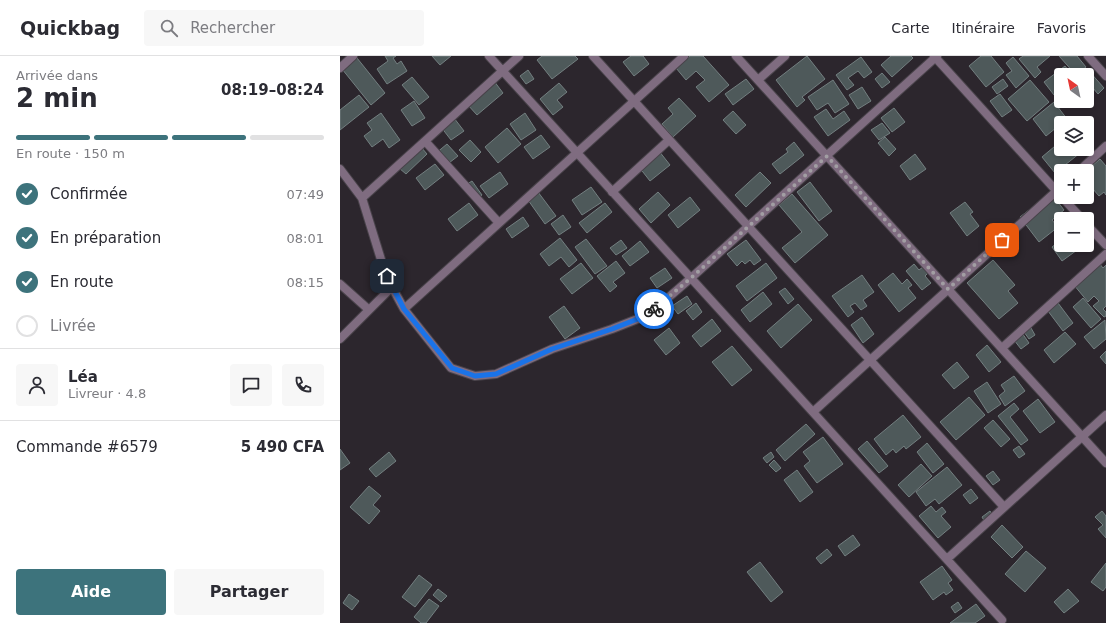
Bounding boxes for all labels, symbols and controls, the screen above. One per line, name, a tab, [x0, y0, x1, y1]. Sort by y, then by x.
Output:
search box	[144, 10, 424, 46]
text: Quickbag	[20, 17, 120, 39]
icon: search	[158, 17, 180, 39]
text: Rechercher	[190, 19, 275, 37]
text: Carte	[891, 20, 930, 36]
text: Itinéraire	[952, 20, 1015, 36]
text: Favoris	[1037, 20, 1086, 36]
text: Arrivée dans	[16, 68, 98, 83]
north arrow	[1054, 68, 1094, 108]
map controls	[1054, 68, 1094, 252]
text: 08:19–08:24	[221, 81, 324, 99]
text: 2 min	[16, 83, 98, 113]
button: layers	[1054, 116, 1094, 156]
text: En route · 150 m	[16, 146, 125, 161]
button: +	[1054, 164, 1094, 204]
icon: check	[16, 183, 38, 205]
text: Confirmée	[50, 185, 128, 203]
text: 07:49	[287, 187, 324, 202]
button: −	[1054, 212, 1094, 252]
pin	[985, 223, 1019, 257]
icon: check	[16, 227, 38, 249]
text: En préparation	[50, 229, 161, 247]
icon: bag	[991, 229, 1013, 251]
text: 08:01	[287, 231, 324, 246]
pin	[370, 259, 404, 293]
icon: home	[376, 265, 398, 287]
icon: check	[16, 271, 38, 293]
text: En route	[50, 273, 113, 291]
text: 08:15	[287, 275, 324, 290]
courier	[634, 289, 674, 329]
icon: bike	[643, 298, 665, 320]
text: Livrée	[50, 317, 96, 335]
button: person	[16, 364, 58, 406]
button: chat	[230, 364, 272, 406]
button: phone	[282, 364, 324, 406]
text: Léa	[68, 368, 98, 386]
text: Livreur · 4.8	[68, 386, 146, 401]
text: Commande #6579	[16, 438, 158, 456]
text: 5 490 CFA	[241, 438, 324, 456]
button: Aide	[16, 569, 166, 615]
button: Partager	[174, 569, 324, 615]

